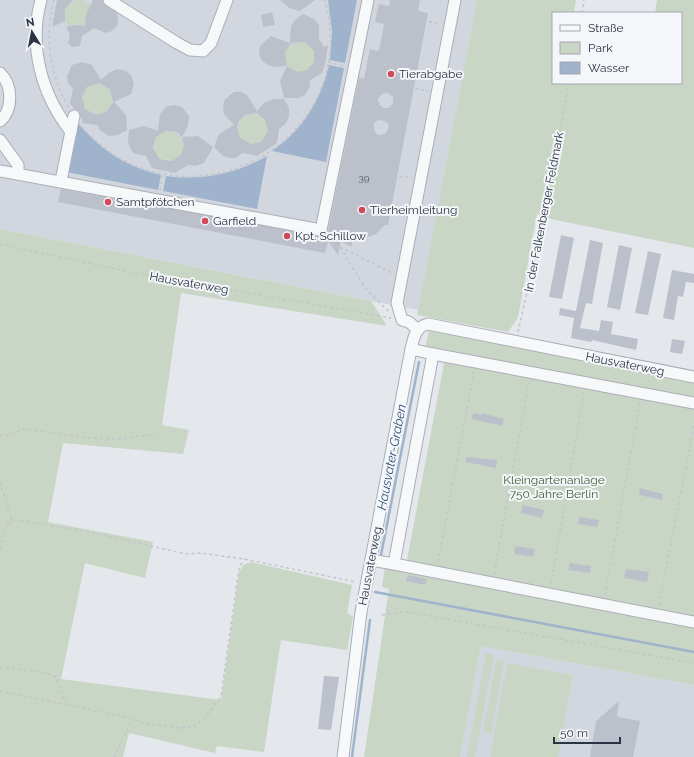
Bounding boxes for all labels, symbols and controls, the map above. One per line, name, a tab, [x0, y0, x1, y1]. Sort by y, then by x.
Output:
north arrow	[12, 12, 52, 52]
legend	[552, 12, 682, 84]
text: N	[25, 16, 36, 30]
text: Straße	[588, 21, 624, 35]
text: Park	[588, 41, 613, 55]
text: Wasser	[588, 61, 630, 75]
place label: Tierabgabe	[399, 67, 463, 81]
marker: Tierabgabe	[386, 69, 396, 79]
street label: In der Falkenberger Feldmark	[522, 130, 567, 293]
house number: 39	[358, 172, 370, 183]
place label: Samtpfötchen	[116, 195, 194, 209]
marker: Samtpfötchen	[103, 197, 113, 207]
place label: Tierheimleitung	[370, 203, 457, 217]
marker: Tierheimleitung	[357, 205, 367, 215]
place label: Garfield	[213, 214, 256, 228]
marker: Garfield	[200, 216, 210, 226]
place label: Kpt. Schillow	[295, 229, 366, 243]
marker: Kpt. Schillow	[282, 231, 292, 241]
street label: Hausvaterweg	[148, 269, 230, 297]
street label: Hausvaterweg	[584, 349, 666, 379]
water label: Hausvater-Graben	[374, 403, 409, 511]
park label: Kleingartenanlage 750 Jahre Berlin	[503, 473, 605, 501]
street label: Hausvaterweg	[355, 525, 385, 607]
scale bar	[554, 719, 620, 745]
text: 50 m	[560, 726, 588, 740]

